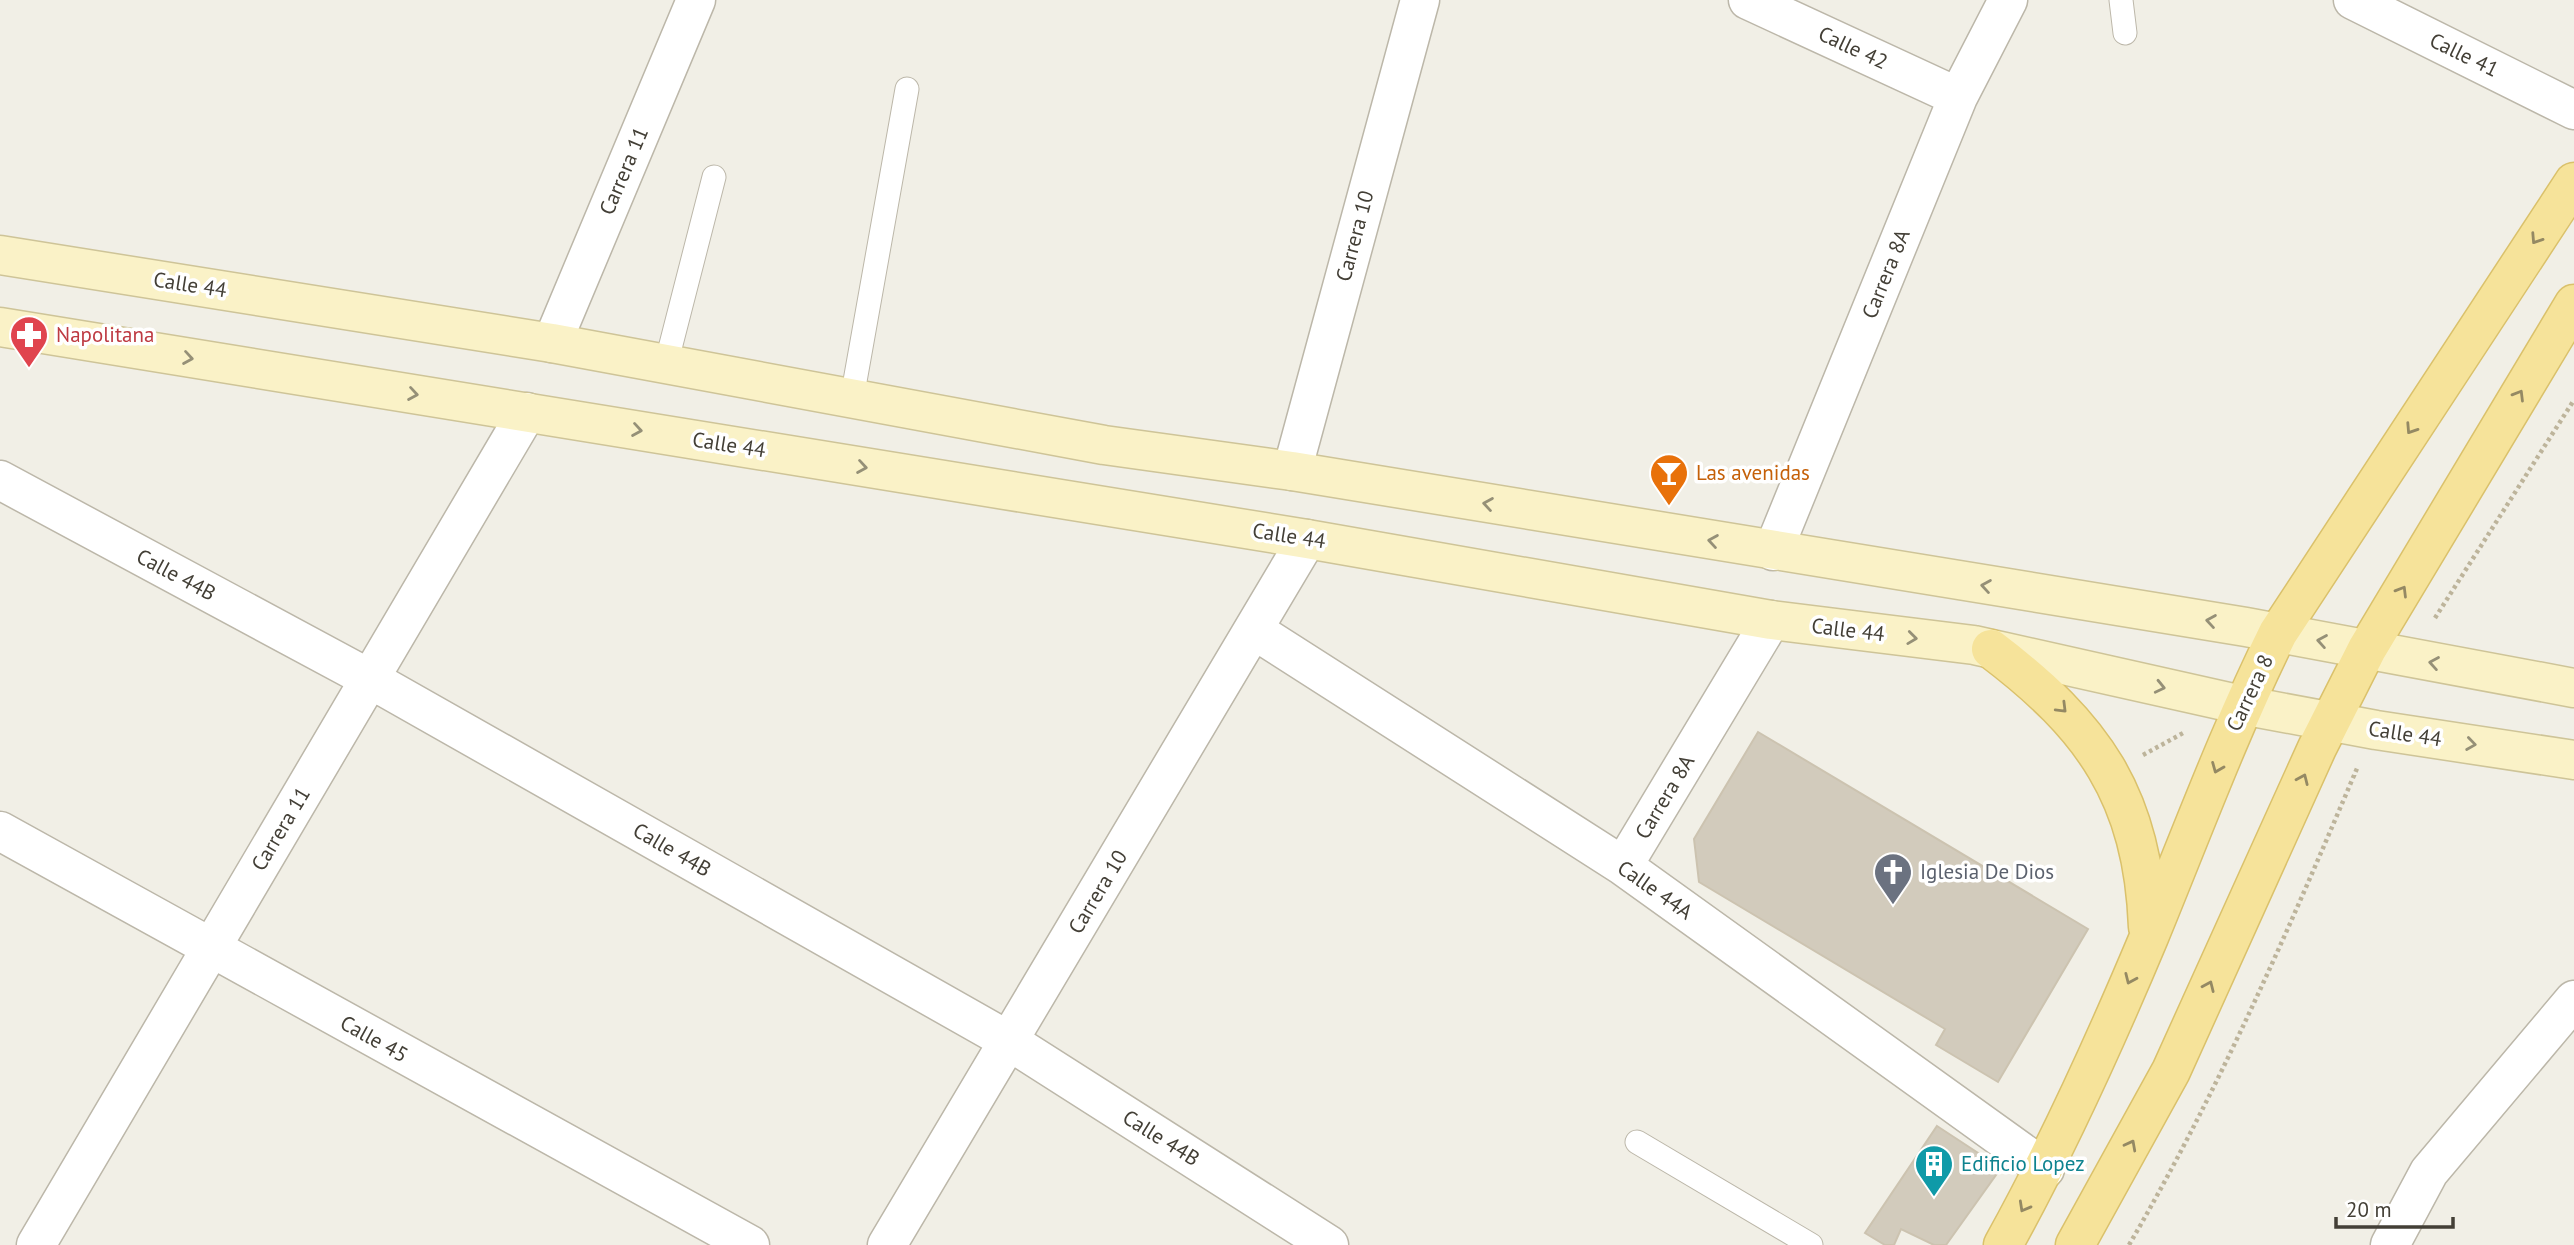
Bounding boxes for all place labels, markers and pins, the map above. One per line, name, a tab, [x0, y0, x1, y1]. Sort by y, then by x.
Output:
pharmacy icon: Napolitana	[8, 314, 50, 369]
place label: Napolitana	[56, 321, 154, 348]
bar icon: Las avenidas	[1648, 452, 1690, 507]
place label: Las avenidas	[1696, 459, 1810, 486]
church icon: Iglesia De Dios	[1872, 851, 1914, 906]
place label: Iglesia De Dios	[1920, 858, 2054, 885]
building icon: Edificio Lopez	[1913, 1143, 1955, 1198]
place label: Edificio Lopez	[1961, 1150, 2085, 1177]

